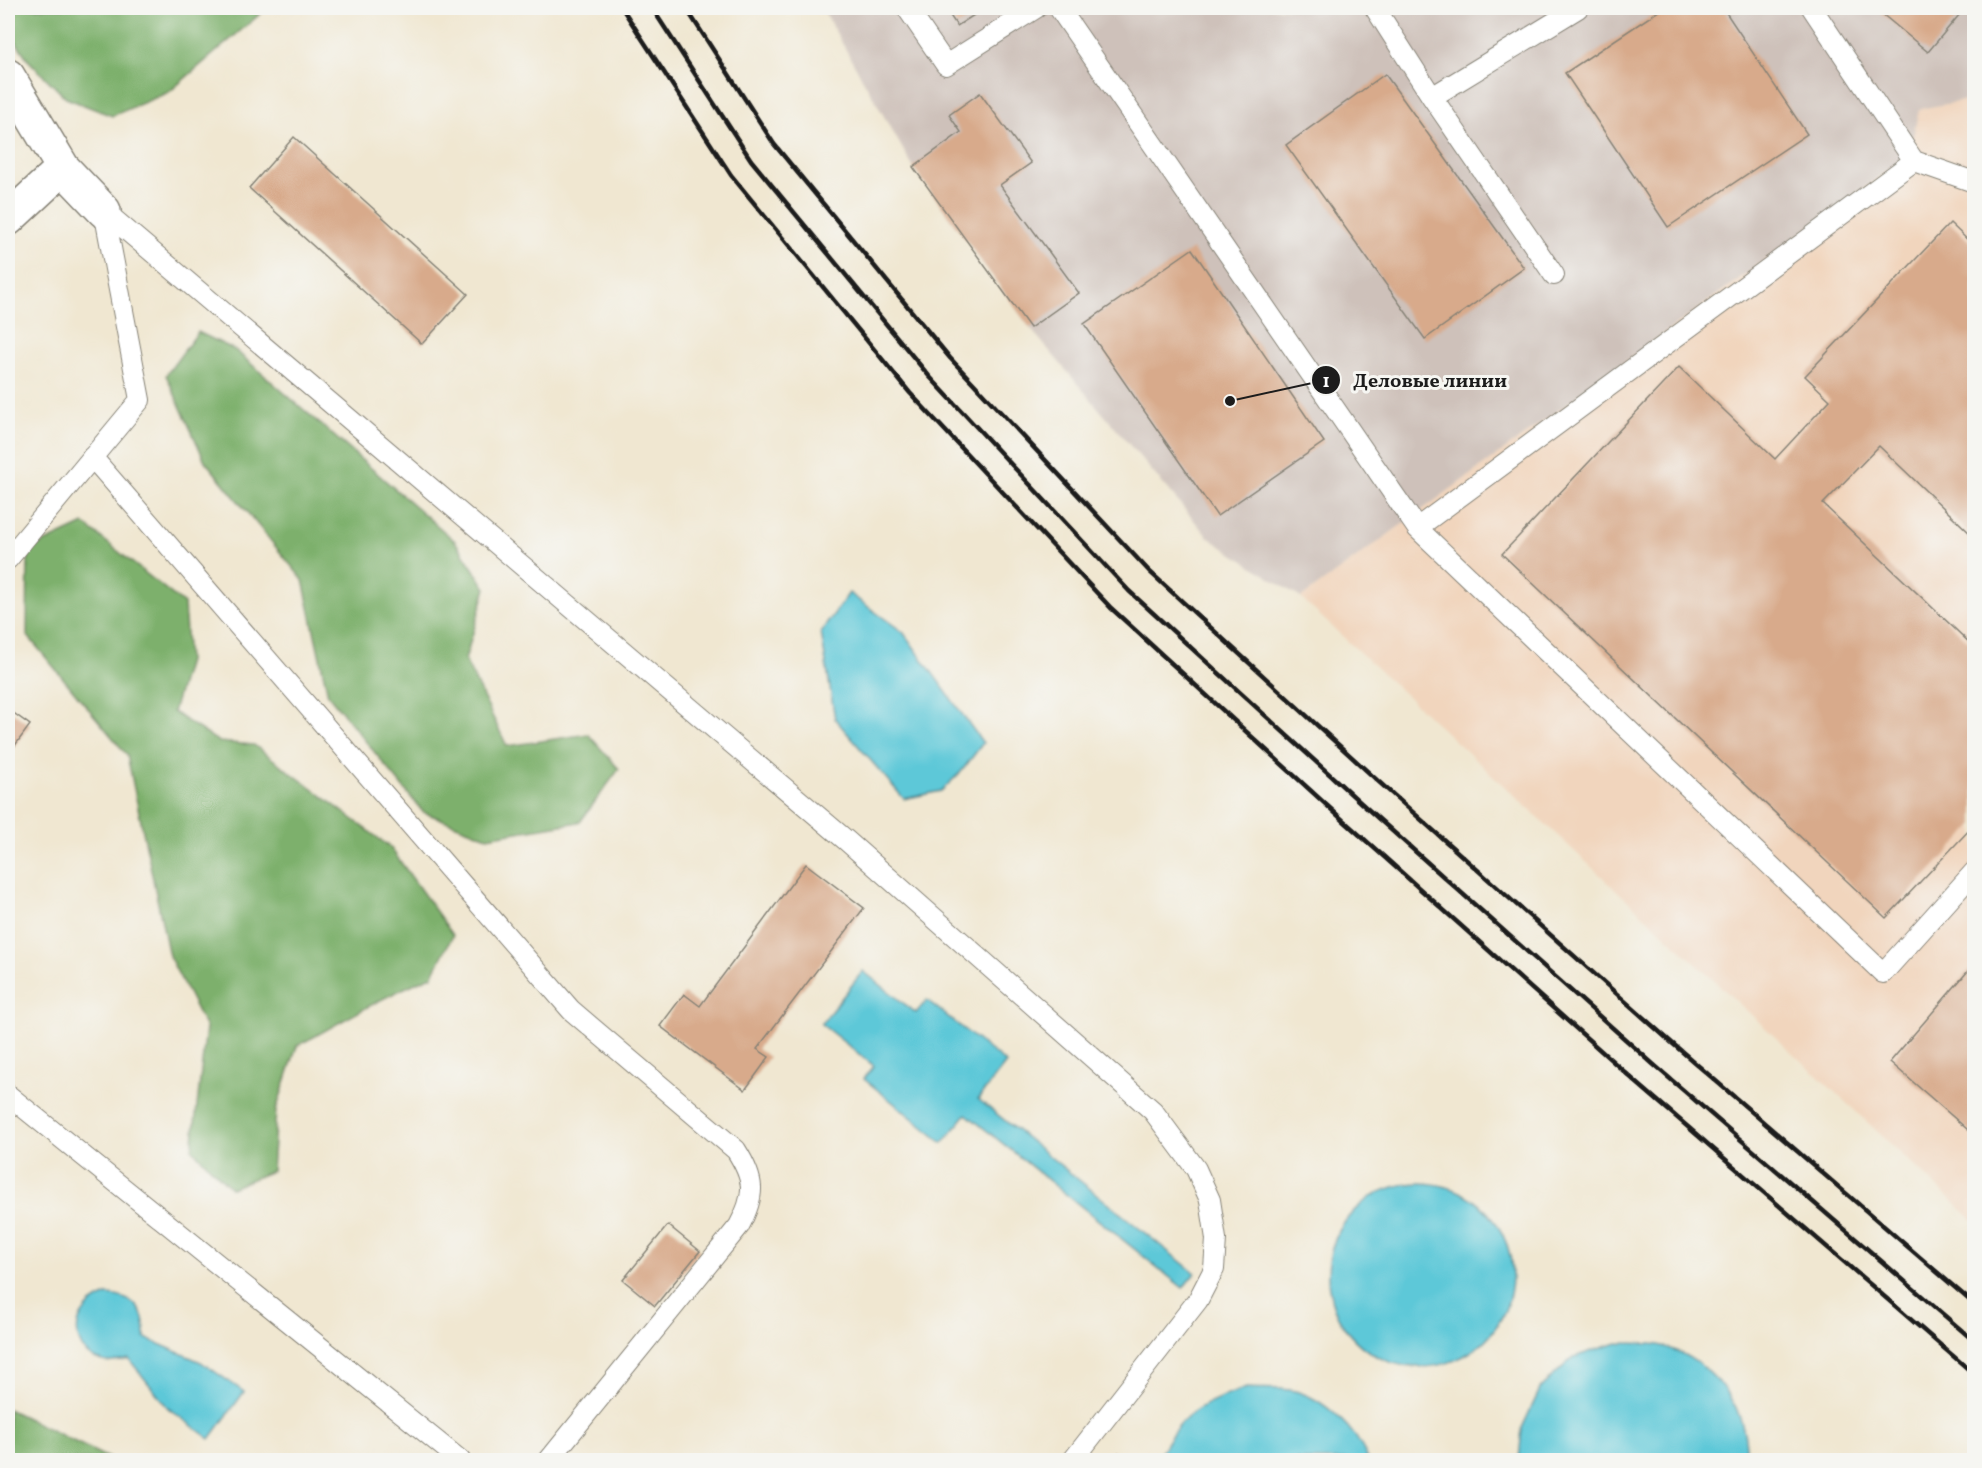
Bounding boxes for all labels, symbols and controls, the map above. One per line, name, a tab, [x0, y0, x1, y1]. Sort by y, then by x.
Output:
callout: Деловые линии	[1311, 361, 1519, 399]
text: Деловые линии	[1353, 368, 1507, 396]
text: 1	[1322, 370, 1330, 395]

